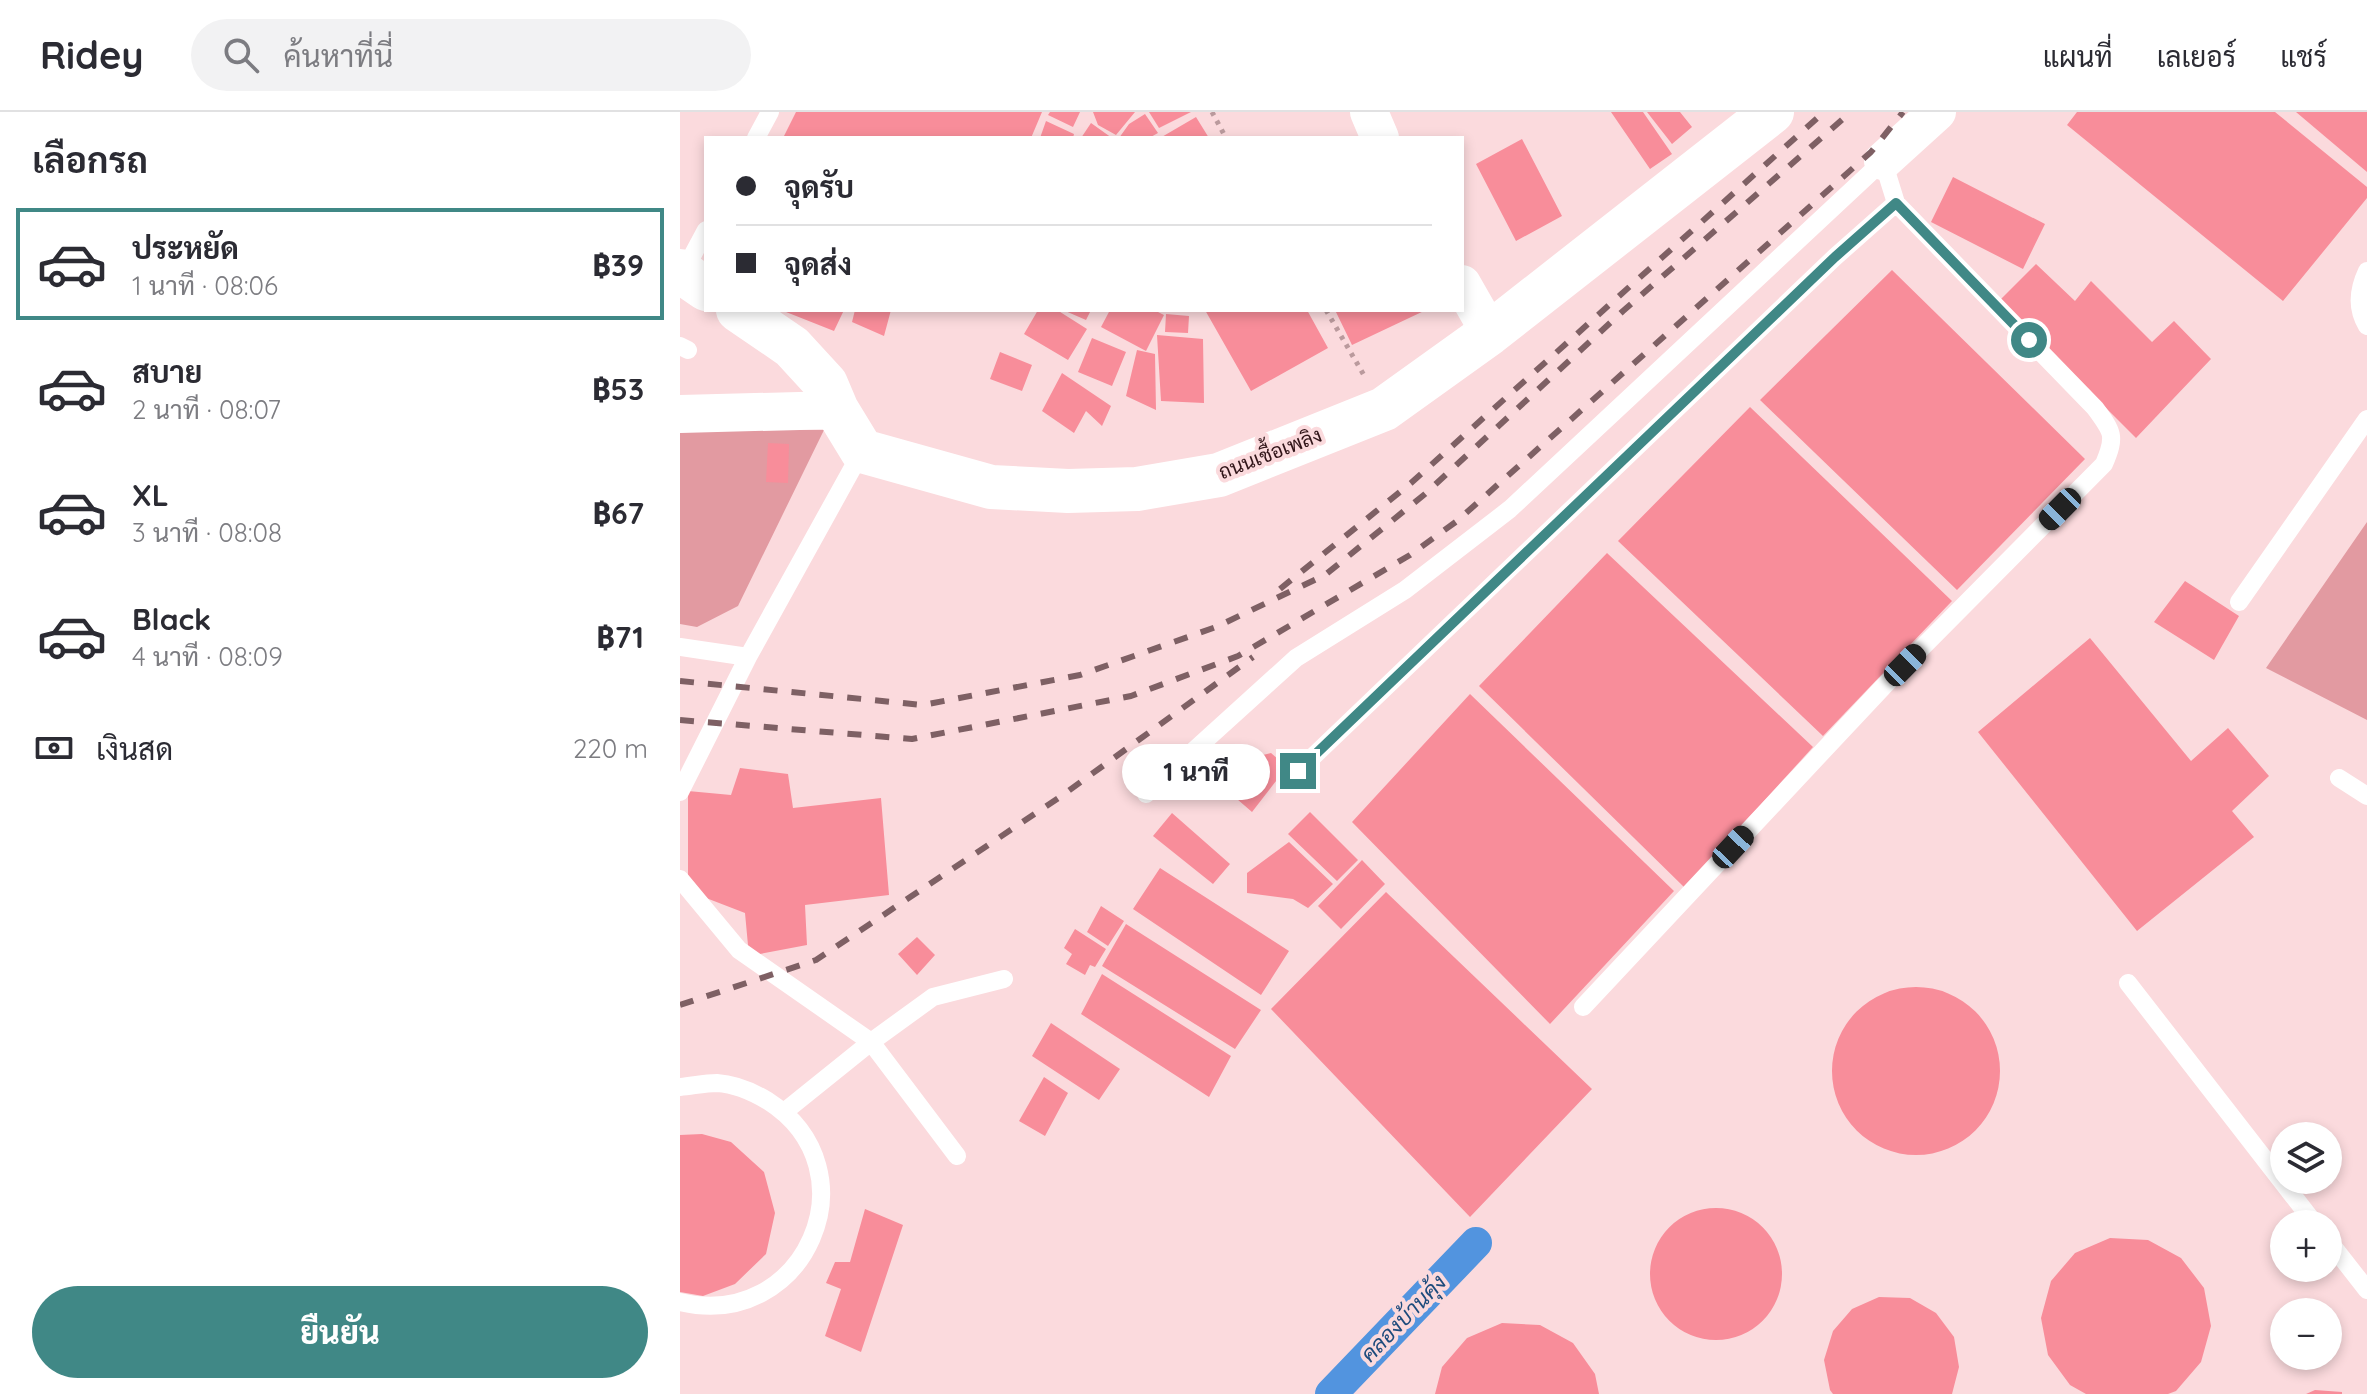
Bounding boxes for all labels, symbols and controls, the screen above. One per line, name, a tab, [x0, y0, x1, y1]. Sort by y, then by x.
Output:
search box	[191, 19, 751, 91]
text: Ridey	[40, 31, 143, 79]
icon: search	[219, 33, 263, 77]
text: ค้นหาที่นี่	[283, 37, 393, 75]
text: แผนที่	[2043, 39, 2113, 74]
text: เลเยอร์	[2157, 39, 2236, 74]
text: แชร์	[2280, 39, 2327, 74]
text: เลือกรถ	[32, 137, 148, 182]
text: จุดรับ	[784, 168, 854, 206]
icon: car	[36, 228, 108, 300]
text: ประหยัด	[132, 229, 239, 267]
text: จุดส่ง	[784, 245, 852, 283]
text: ฿39	[593, 246, 644, 284]
text: 1 นาที · 08:06	[132, 269, 278, 302]
route start	[2011, 322, 2047, 358]
icon: car	[36, 352, 108, 424]
text: สบาย	[132, 353, 202, 391]
text: ฿53	[592, 370, 644, 408]
text: 2 นาที · 08:07	[132, 393, 281, 426]
street label: ถนนเชื้อเพลิง	[1213, 417, 1325, 484]
icon: car	[36, 476, 108, 548]
text: XL	[132, 476, 169, 514]
car	[2035, 484, 2085, 534]
text: ฿67	[593, 494, 644, 532]
text: 3 นาที · 08:08	[132, 516, 282, 549]
icon: car	[36, 600, 108, 672]
text: Black	[132, 600, 211, 638]
text: ฿71	[596, 618, 644, 656]
text: 4 นาที · 08:09	[132, 640, 283, 673]
car	[1880, 640, 1930, 690]
icon: cash	[32, 726, 76, 770]
text: เงินสด	[96, 730, 173, 768]
text: 220 m	[573, 732, 648, 765]
callout: 1 นาที	[1122, 743, 1270, 799]
route end	[1280, 753, 1316, 789]
text: 1 นาที	[1163, 755, 1229, 788]
car	[1708, 821, 1758, 873]
map controls	[2270, 1122, 2342, 1370]
button: layers	[2270, 1122, 2342, 1194]
button: +	[2270, 1210, 2342, 1282]
water label: คลองบ้านคุ้ง	[1354, 1268, 1453, 1369]
button: ยืนยัน	[32, 1286, 648, 1378]
button: −	[2270, 1298, 2342, 1370]

